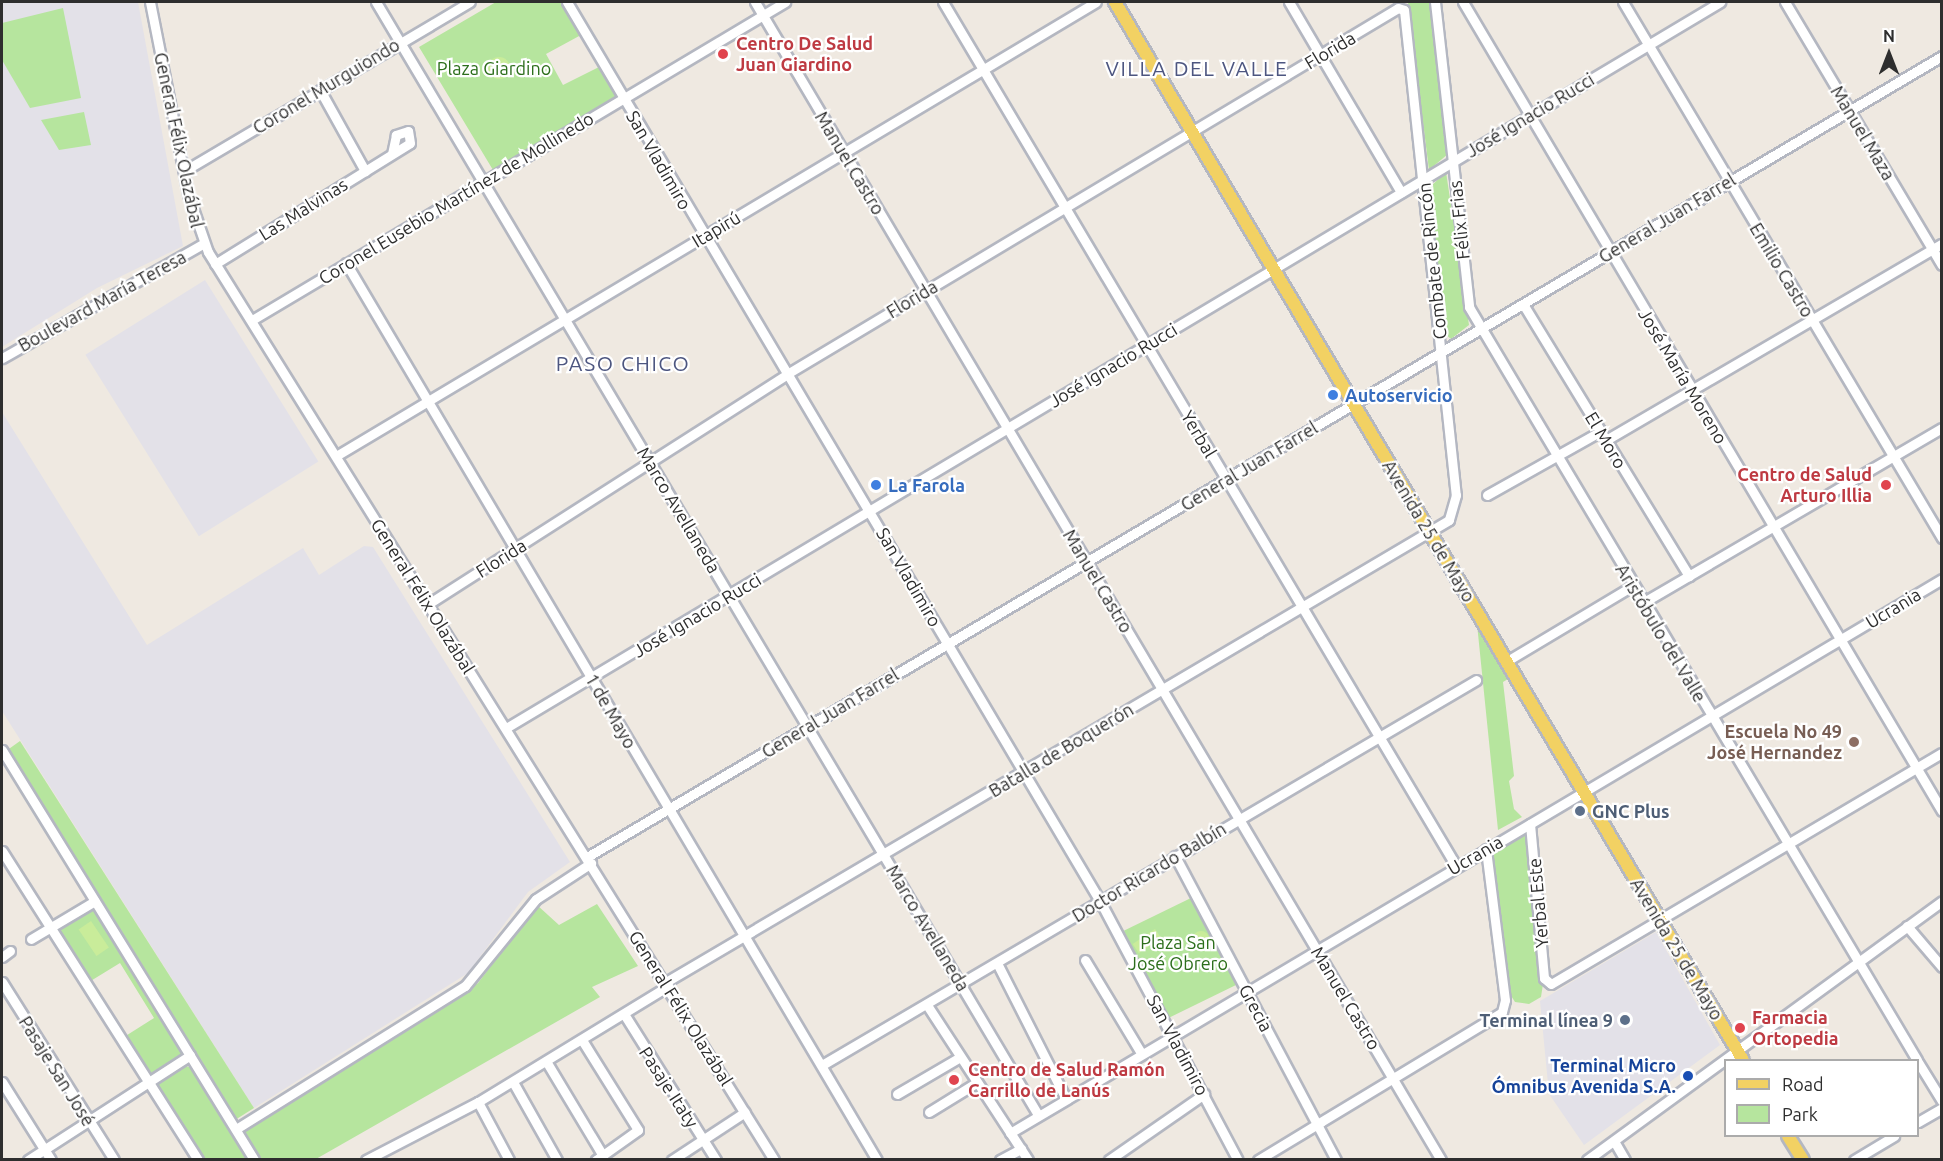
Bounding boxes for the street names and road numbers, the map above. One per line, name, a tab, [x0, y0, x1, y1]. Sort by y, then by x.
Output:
street label: Florida	[1301, 26, 1359, 74]
street label: Coronel Murguiondo	[249, 34, 403, 138]
street label: General Félix Olazábal	[150, 50, 208, 230]
street label: José Ignacio Rucci	[1462, 68, 1598, 162]
street label: Manuel Maza	[1826, 82, 1900, 184]
street label: Coronel Eusebio Martínez de Mollinedo	[315, 107, 597, 289]
street label: San Vladimiro	[622, 107, 696, 213]
street label: Manuel Castro	[811, 107, 889, 219]
street label: General Juan Farrel	[1595, 169, 1739, 267]
street label: Las Malvinas	[255, 173, 351, 245]
street label: Félix Frias	[1444, 180, 1474, 260]
street label: Combate de Rincón	[1413, 182, 1451, 340]
street label: Itapirú	[688, 206, 744, 252]
street label: Emilio Castro	[1745, 219, 1819, 321]
street label: Boulevard María Teresa	[14, 246, 190, 356]
street label: Florida	[883, 275, 941, 323]
street label: José María Moreno	[1634, 304, 1732, 448]
street label: José Ignacio Rucci	[1045, 318, 1181, 412]
street label: Yerbal	[1177, 407, 1221, 461]
street label: El Moro	[1581, 408, 1631, 472]
street label: General Juan Farrel	[1177, 417, 1321, 515]
street label: Marco Avellaneda	[633, 443, 725, 577]
street label: Avenida 25 de Mayo	[1378, 456, 1480, 606]
street label: General Félix Olazábal	[367, 515, 479, 677]
street label: San Vladimiro	[872, 524, 946, 630]
street label: Manuel Castro	[1059, 525, 1137, 637]
street label: Florida	[472, 534, 530, 582]
street label: Aristóbulo del Valle	[1611, 560, 1711, 706]
street label: José Ignacio Rucci	[629, 568, 765, 662]
street label: Ucrania	[1861, 583, 1925, 633]
street label: General Juan Farrel	[758, 664, 902, 762]
street label: 1 de Mayo	[581, 670, 641, 752]
street label: Batalla de Boquerón	[985, 698, 1137, 802]
street label: Doctor Ricardo Balbín	[1068, 817, 1230, 927]
street label: Ucrania	[1443, 830, 1507, 880]
street label: Yerbal Este	[1523, 857, 1553, 949]
street label: Marco Avellaneda	[882, 861, 974, 995]
street label: Avenida 25 de Mayo	[1626, 874, 1728, 1024]
street label: General Félix Olazábal	[625, 927, 737, 1089]
street label: Manuel Castro	[1307, 942, 1385, 1054]
street label: Grecia	[1235, 981, 1277, 1035]
street label: San Vladimiro	[1142, 991, 1214, 1099]
street label: Pasaje San José	[15, 1012, 99, 1130]
street label: Pasaje Itaty	[635, 1043, 703, 1131]

